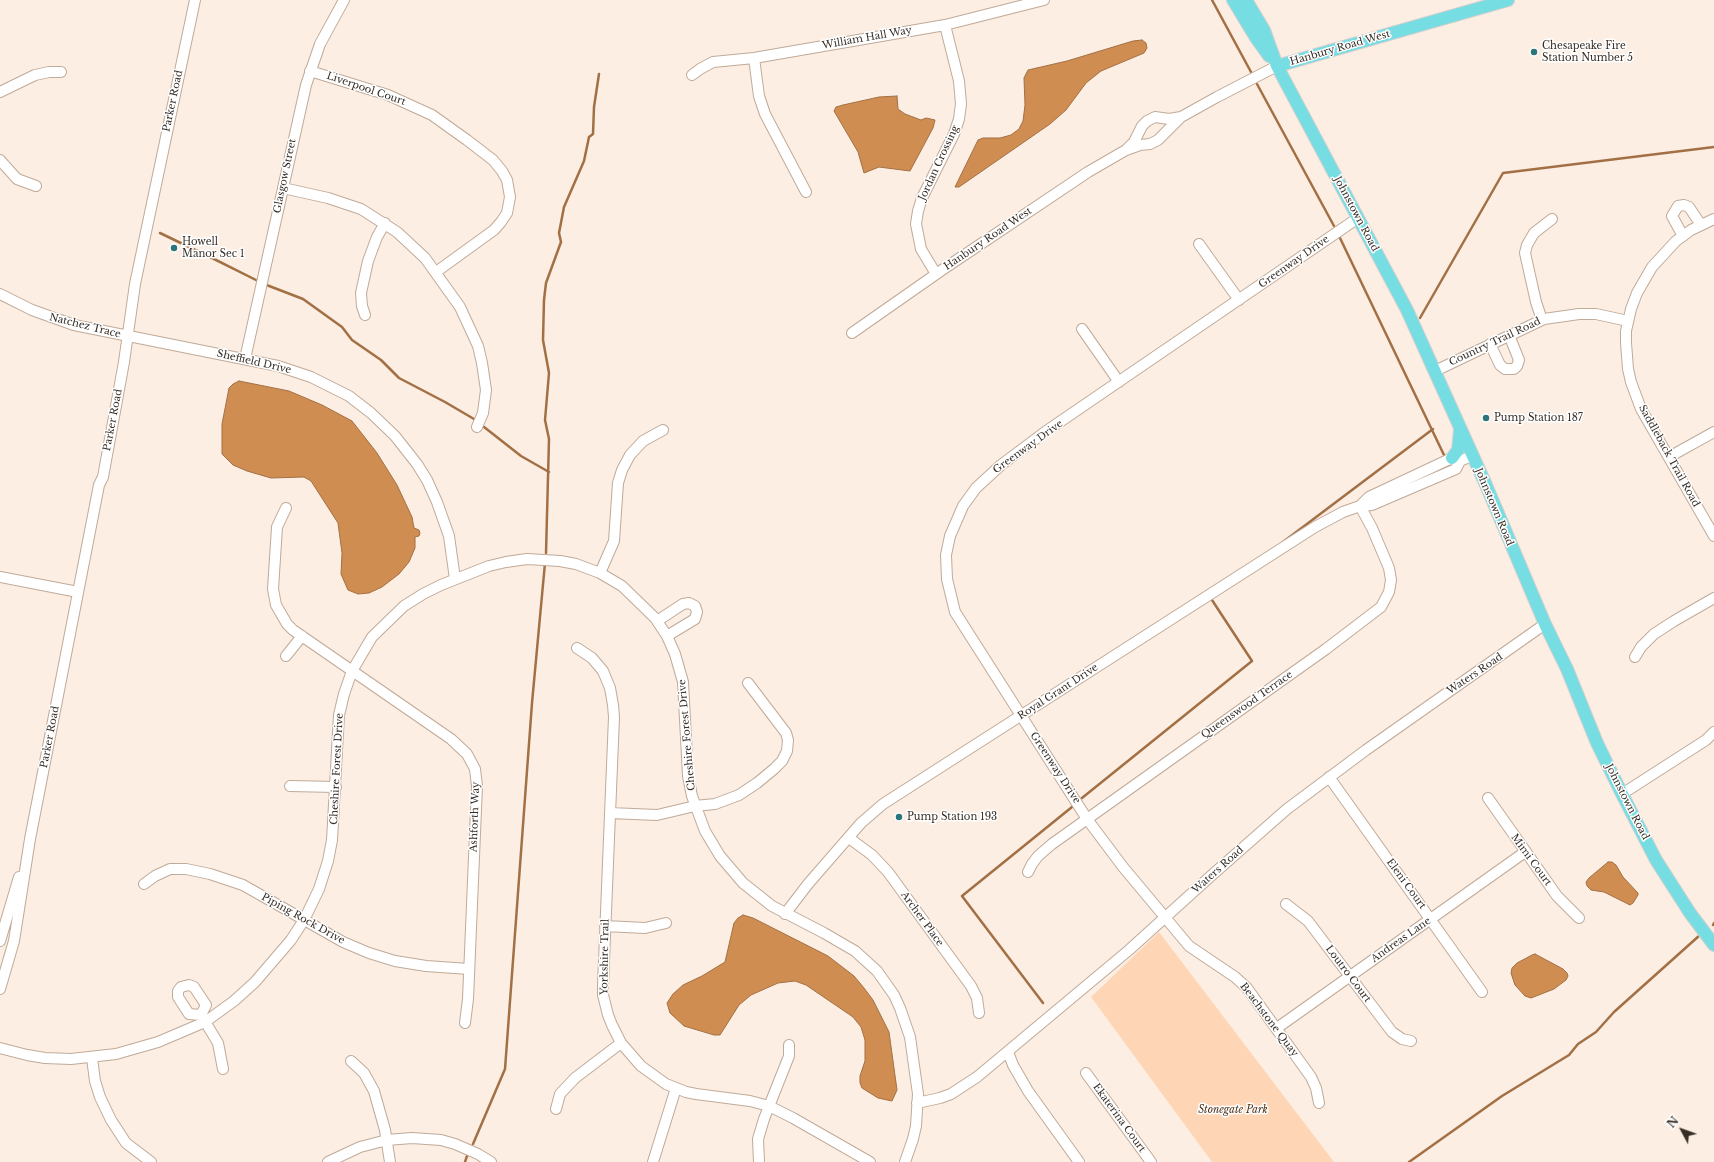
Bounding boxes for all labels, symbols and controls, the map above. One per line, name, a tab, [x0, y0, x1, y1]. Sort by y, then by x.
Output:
street label: William Hall Way	[821, 24, 913, 52]
street label: Hanbury Road West	[1289, 28, 1391, 68]
place label: Chesapeake Fire Station Number 5	[1542, 40, 1633, 64]
marker: Chesapeake Fire Station Number 5	[1529, 47, 1539, 57]
street label: Parker Road	[161, 69, 185, 133]
street label: Liverpool Court	[325, 70, 407, 108]
street label: Jordan Crossing	[916, 124, 962, 202]
street label: Glasgow Street	[271, 138, 299, 214]
street label: Johnstown Road	[1331, 174, 1381, 254]
street label: Hanbury Road West	[942, 205, 1034, 273]
street label: Greenway Drive	[1257, 233, 1331, 291]
place label: Howell Manor Sec 1	[182, 236, 244, 260]
marker: Howell Manor Sec 1	[169, 243, 179, 253]
street label: Natchez Trace	[48, 311, 122, 341]
street label: Country Trail Road	[1447, 315, 1543, 369]
street label: Sheffield Drive	[216, 348, 292, 376]
street label: Parker Road	[101, 388, 125, 452]
street label: Saddleback Trail Road	[1636, 403, 1702, 509]
place label: Pump Station 187	[1494, 412, 1583, 424]
marker: Pump Station 187	[1481, 413, 1491, 423]
street label: Greenway Drive	[991, 418, 1065, 476]
street label: Johnstown Road	[1472, 466, 1516, 548]
street label: Waters Road	[1445, 651, 1505, 697]
street label: Royal Grant Drive	[1016, 662, 1100, 722]
street label: Queenswood Terrace	[1199, 669, 1295, 741]
street label: Cheshire Forest Drive	[676, 679, 698, 791]
street label: Parker Road	[38, 705, 62, 769]
street label: Cheshire Forest Drive	[328, 713, 346, 825]
street label: Greenway Drive	[1027, 730, 1083, 806]
street label: Johnstown Road	[1603, 762, 1651, 842]
street label: Ashforth Way	[468, 782, 482, 852]
place label: Pump Station 193	[907, 811, 997, 823]
marker: Pump Station 193	[894, 812, 904, 822]
street label: Mimi Court	[1508, 832, 1554, 888]
street label: Waters Road	[1190, 844, 1246, 896]
street label: Eleni Court	[1384, 857, 1428, 911]
street label: Archer Place	[898, 889, 946, 949]
street label: Piping Rock Drive	[259, 891, 347, 947]
street label: Andreas Lane	[1369, 915, 1433, 965]
street label: Yorkshire Trail	[598, 919, 612, 995]
street label: Loutro Court	[1323, 943, 1373, 1005]
street label: Beachstone Quay	[1237, 981, 1301, 1059]
street label: Ekaterina Court	[1090, 1081, 1148, 1155]
park label: Stonegate Park	[1198, 1104, 1268, 1116]
north arrow	[1662, 1110, 1702, 1150]
text: N	[1664, 1114, 1682, 1131]

